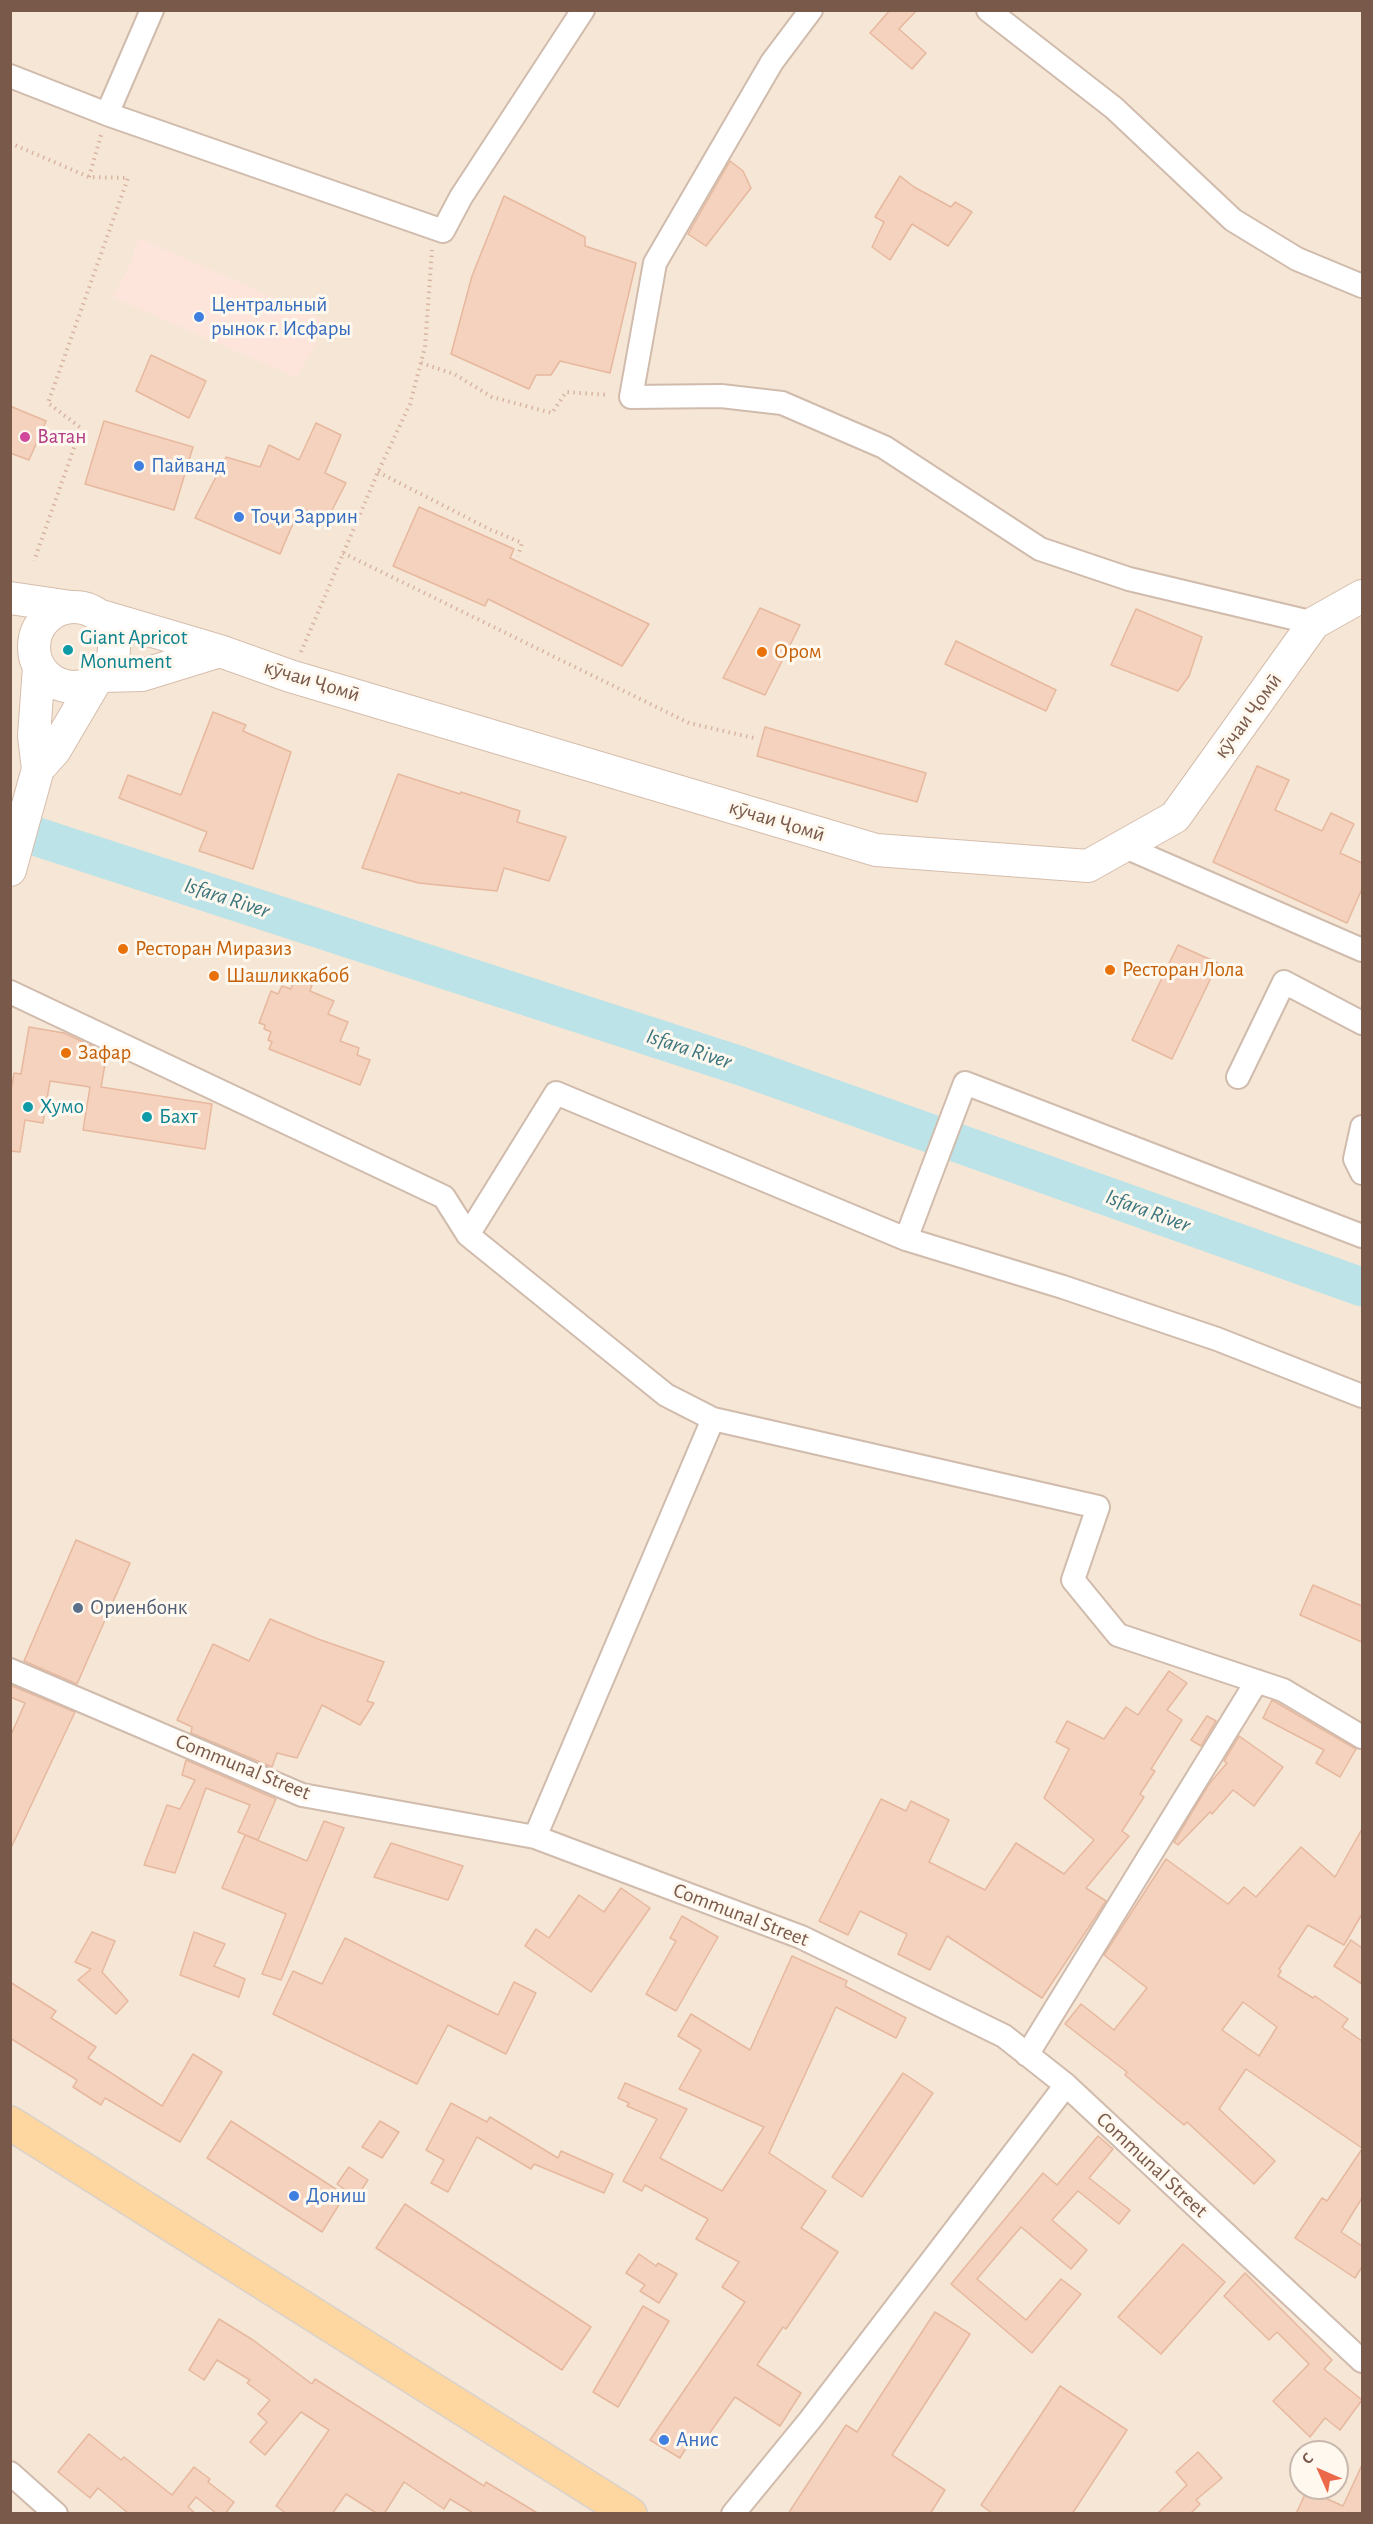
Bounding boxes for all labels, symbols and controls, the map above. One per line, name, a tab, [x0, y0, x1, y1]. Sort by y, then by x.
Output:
place label: Центральный рынок г. Исфары	[211, 292, 351, 342]
marker: Центральный рынок г. Исфары	[192, 310, 206, 324]
place label: Ватан	[37, 424, 86, 450]
marker: Ватан	[18, 430, 32, 444]
place label: Пайванд	[151, 453, 226, 479]
marker: Пайванд	[132, 459, 146, 473]
place label: Тоҷи Заррин	[251, 504, 358, 530]
marker: Тоҷи Заррин	[232, 510, 246, 524]
place label: Giant Apricot Monument	[80, 625, 187, 675]
place label: Ором	[774, 639, 822, 665]
marker: Giant Apricot Monument	[61, 643, 75, 657]
marker: Ором	[755, 645, 769, 659]
street label: кӯчаи Ҷомӣ	[261, 654, 363, 708]
street label: кӯчаи Ҷомӣ	[1209, 669, 1287, 763]
street label: кӯчаи Ҷомӣ	[726, 794, 828, 848]
water label: Isfara River	[181, 872, 273, 924]
place label: Ресторан Миразиз	[135, 936, 292, 962]
marker: Ресторан Миразиз	[116, 942, 130, 956]
place label: Ресторан Лола	[1122, 957, 1244, 983]
place label: Шашликкабоб	[226, 963, 349, 989]
marker: Ресторан Лола	[1103, 963, 1117, 977]
marker: Шашликкабоб	[207, 969, 221, 983]
water label: Isfara River	[643, 1023, 735, 1075]
place label: Зафар	[78, 1040, 131, 1066]
marker: Зафар	[59, 1046, 73, 1060]
place label: Хумо	[40, 1094, 84, 1120]
marker: Хумо	[21, 1100, 35, 1114]
place label: Бахт	[159, 1104, 197, 1130]
marker: Бахт	[140, 1110, 154, 1124]
water label: Isfara River	[1102, 1184, 1194, 1238]
place label: Ориенбонк	[90, 1595, 187, 1621]
marker: Ориенбонк	[71, 1601, 85, 1615]
street label: Communal Street	[172, 1729, 314, 1805]
street label: Communal Street	[670, 1878, 812, 1952]
street label: Communal Street	[1091, 2107, 1213, 2223]
place label: Дониш	[306, 2183, 366, 2209]
marker: Дониш	[287, 2189, 301, 2203]
place label: Анис	[676, 2427, 719, 2453]
marker: Анис	[657, 2433, 671, 2447]
north arrow	[1289, 2440, 1349, 2500]
text: С	[1299, 2450, 1316, 2467]

